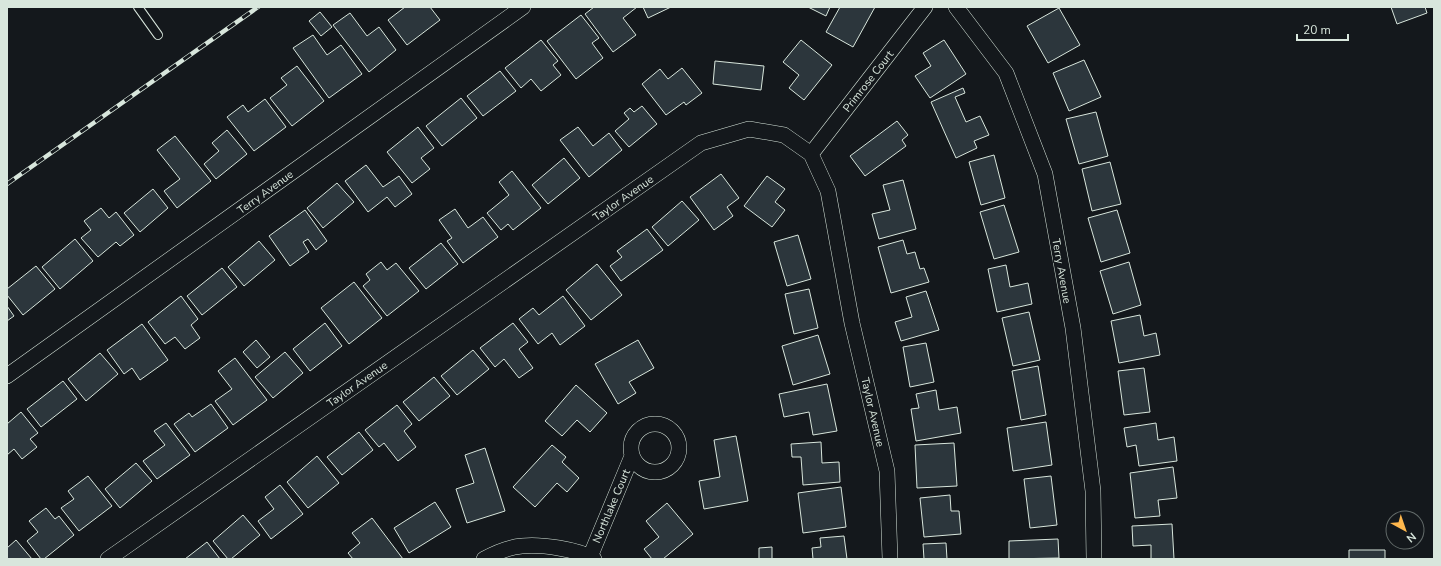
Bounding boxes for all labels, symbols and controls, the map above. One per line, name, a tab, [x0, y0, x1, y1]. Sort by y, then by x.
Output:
scale bar	[1297, 16, 1348, 42]
text: 20 m	[1303, 22, 1331, 38]
street label: Primrose Court	[840, 47, 897, 115]
street label: Terry Avenue	[234, 167, 296, 218]
street label: Taylor Avenue	[590, 172, 657, 225]
street label: Terry Avenue	[1048, 237, 1075, 305]
street label: Taylor Avenue	[324, 358, 391, 411]
street label: Taylor Avenue	[857, 376, 888, 448]
street label: Northlake Court	[589, 467, 634, 546]
north arrow	[1385, 510, 1425, 550]
text: N	[1403, 529, 1419, 546]

